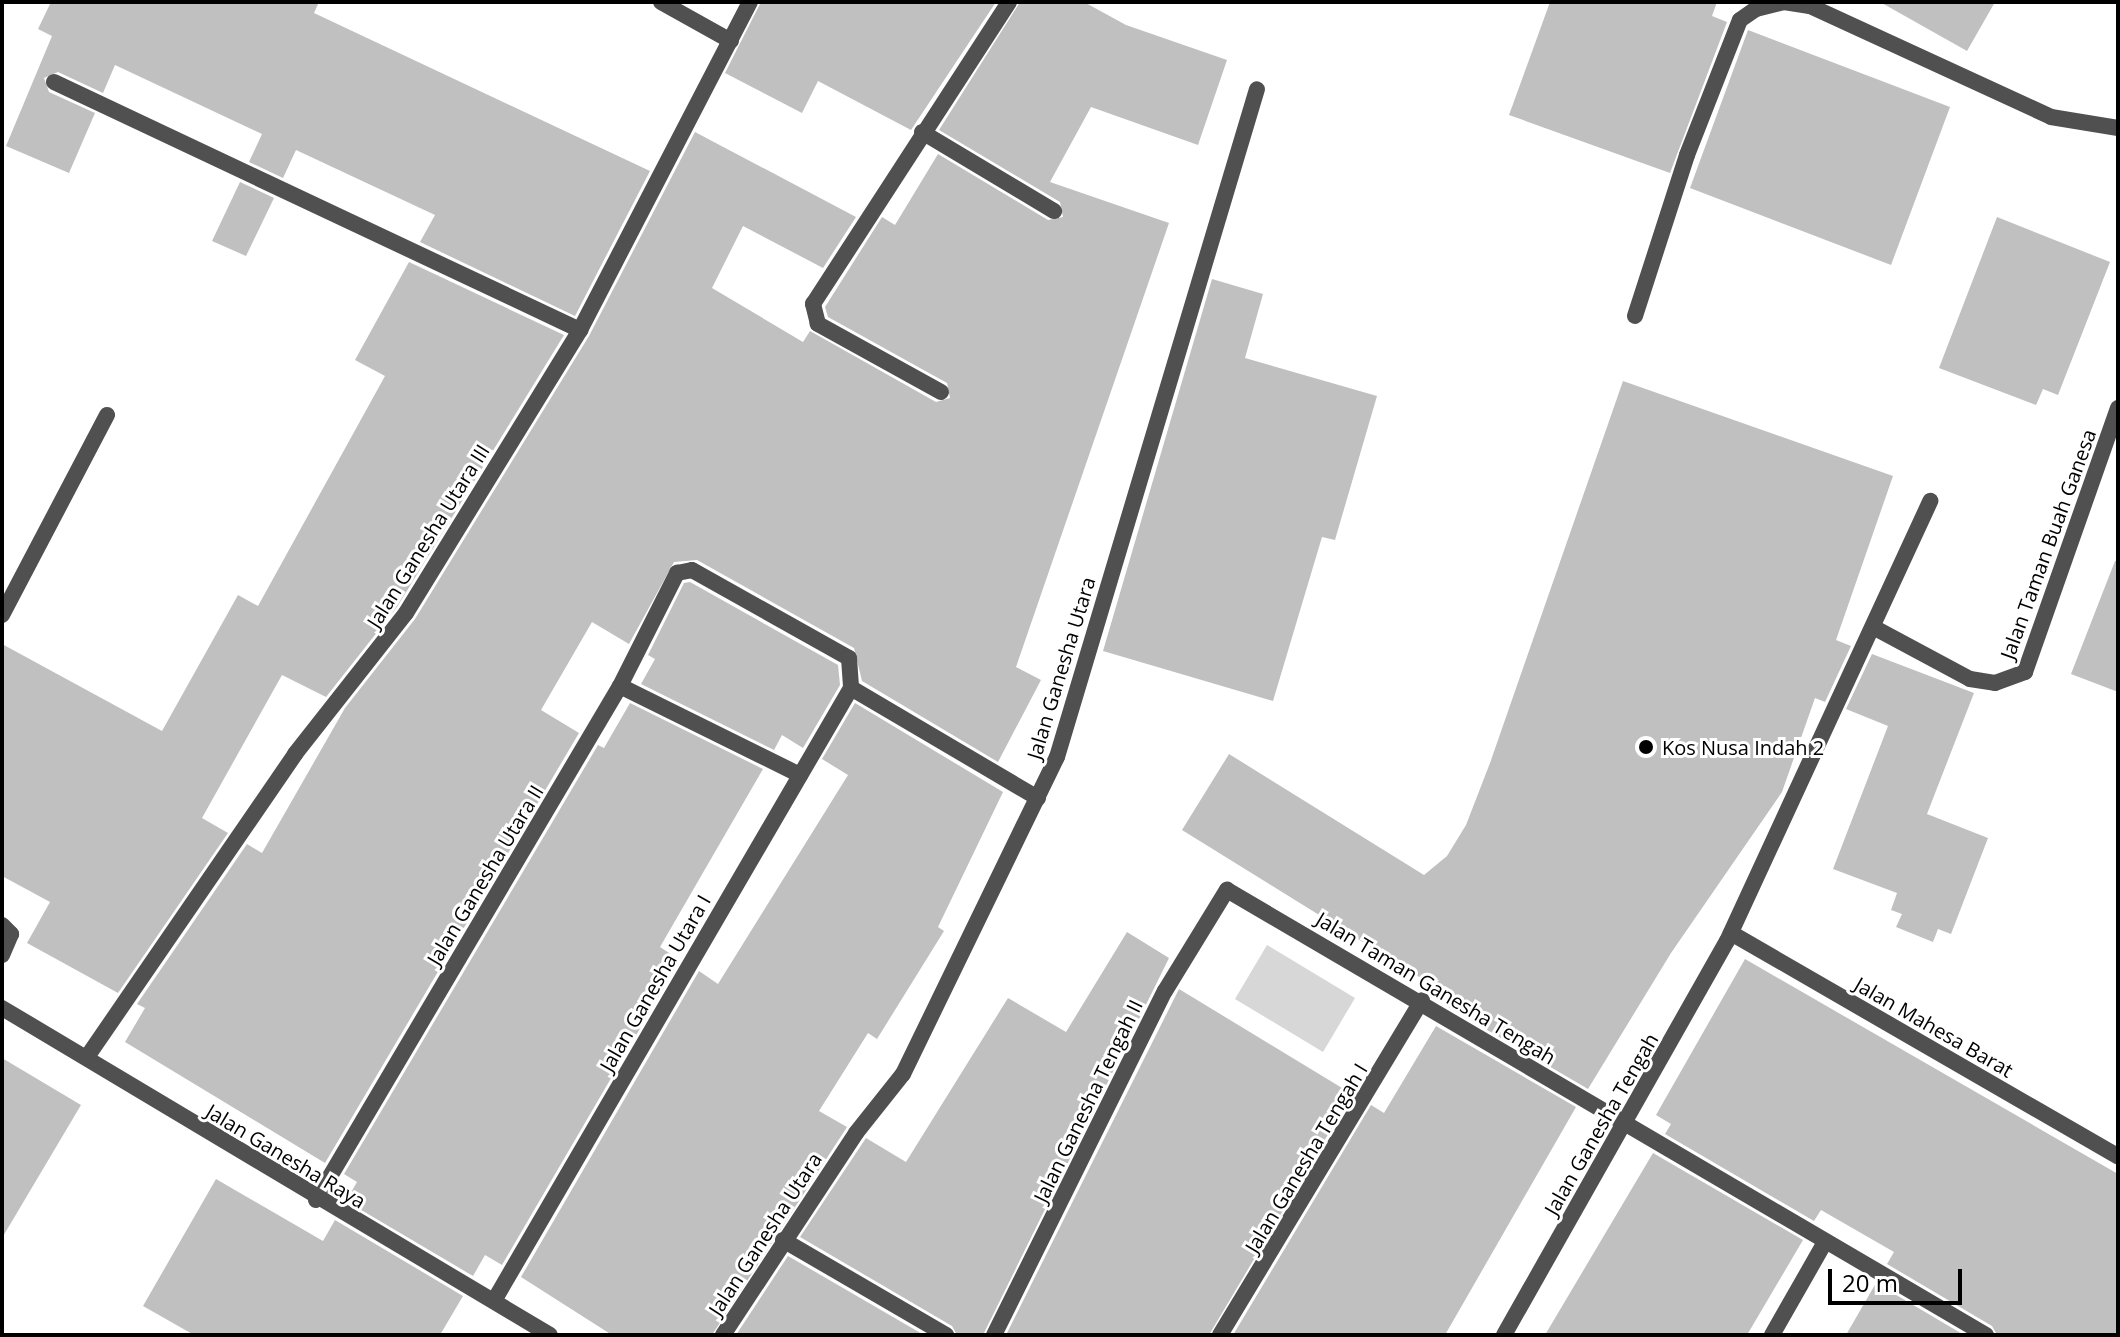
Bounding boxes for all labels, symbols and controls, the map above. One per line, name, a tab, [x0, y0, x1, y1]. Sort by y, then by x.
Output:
street label: Jalan Taman Buah Ganesa	[1995, 426, 2101, 662]
street label: Jalan Ganesha Utara III	[362, 440, 494, 632]
street label: Jalan Ganesha Utara	[1022, 574, 1100, 762]
place label: Kos Nusa Indah 2	[1662, 735, 1824, 759]
marker: Kos Nusa Indah 2	[1637, 738, 1655, 756]
street label: Jalan Ganesha Utara II	[422, 781, 548, 969]
street label: Jalan Ganesha Utara I	[595, 890, 715, 1076]
street label: Jalan Taman Ganesha Tengah	[1312, 907, 1560, 1069]
street label: Jalan Mahesa Barat	[1850, 972, 2018, 1082]
street label: Jalan Ganesha Tengah II	[1028, 996, 1148, 1206]
street label: Jalan Ganesha Tengah	[1539, 1029, 1663, 1219]
street label: Jalan Ganesha Tengah I	[1240, 1059, 1372, 1257]
street label: Jalan Ganesha Raya	[202, 1099, 370, 1213]
street label: Jalan Ganesha Utara	[703, 1148, 827, 1320]
scale bar	[1832, 1253, 1966, 1303]
text: 20 m	[1842, 1266, 1898, 1299]

